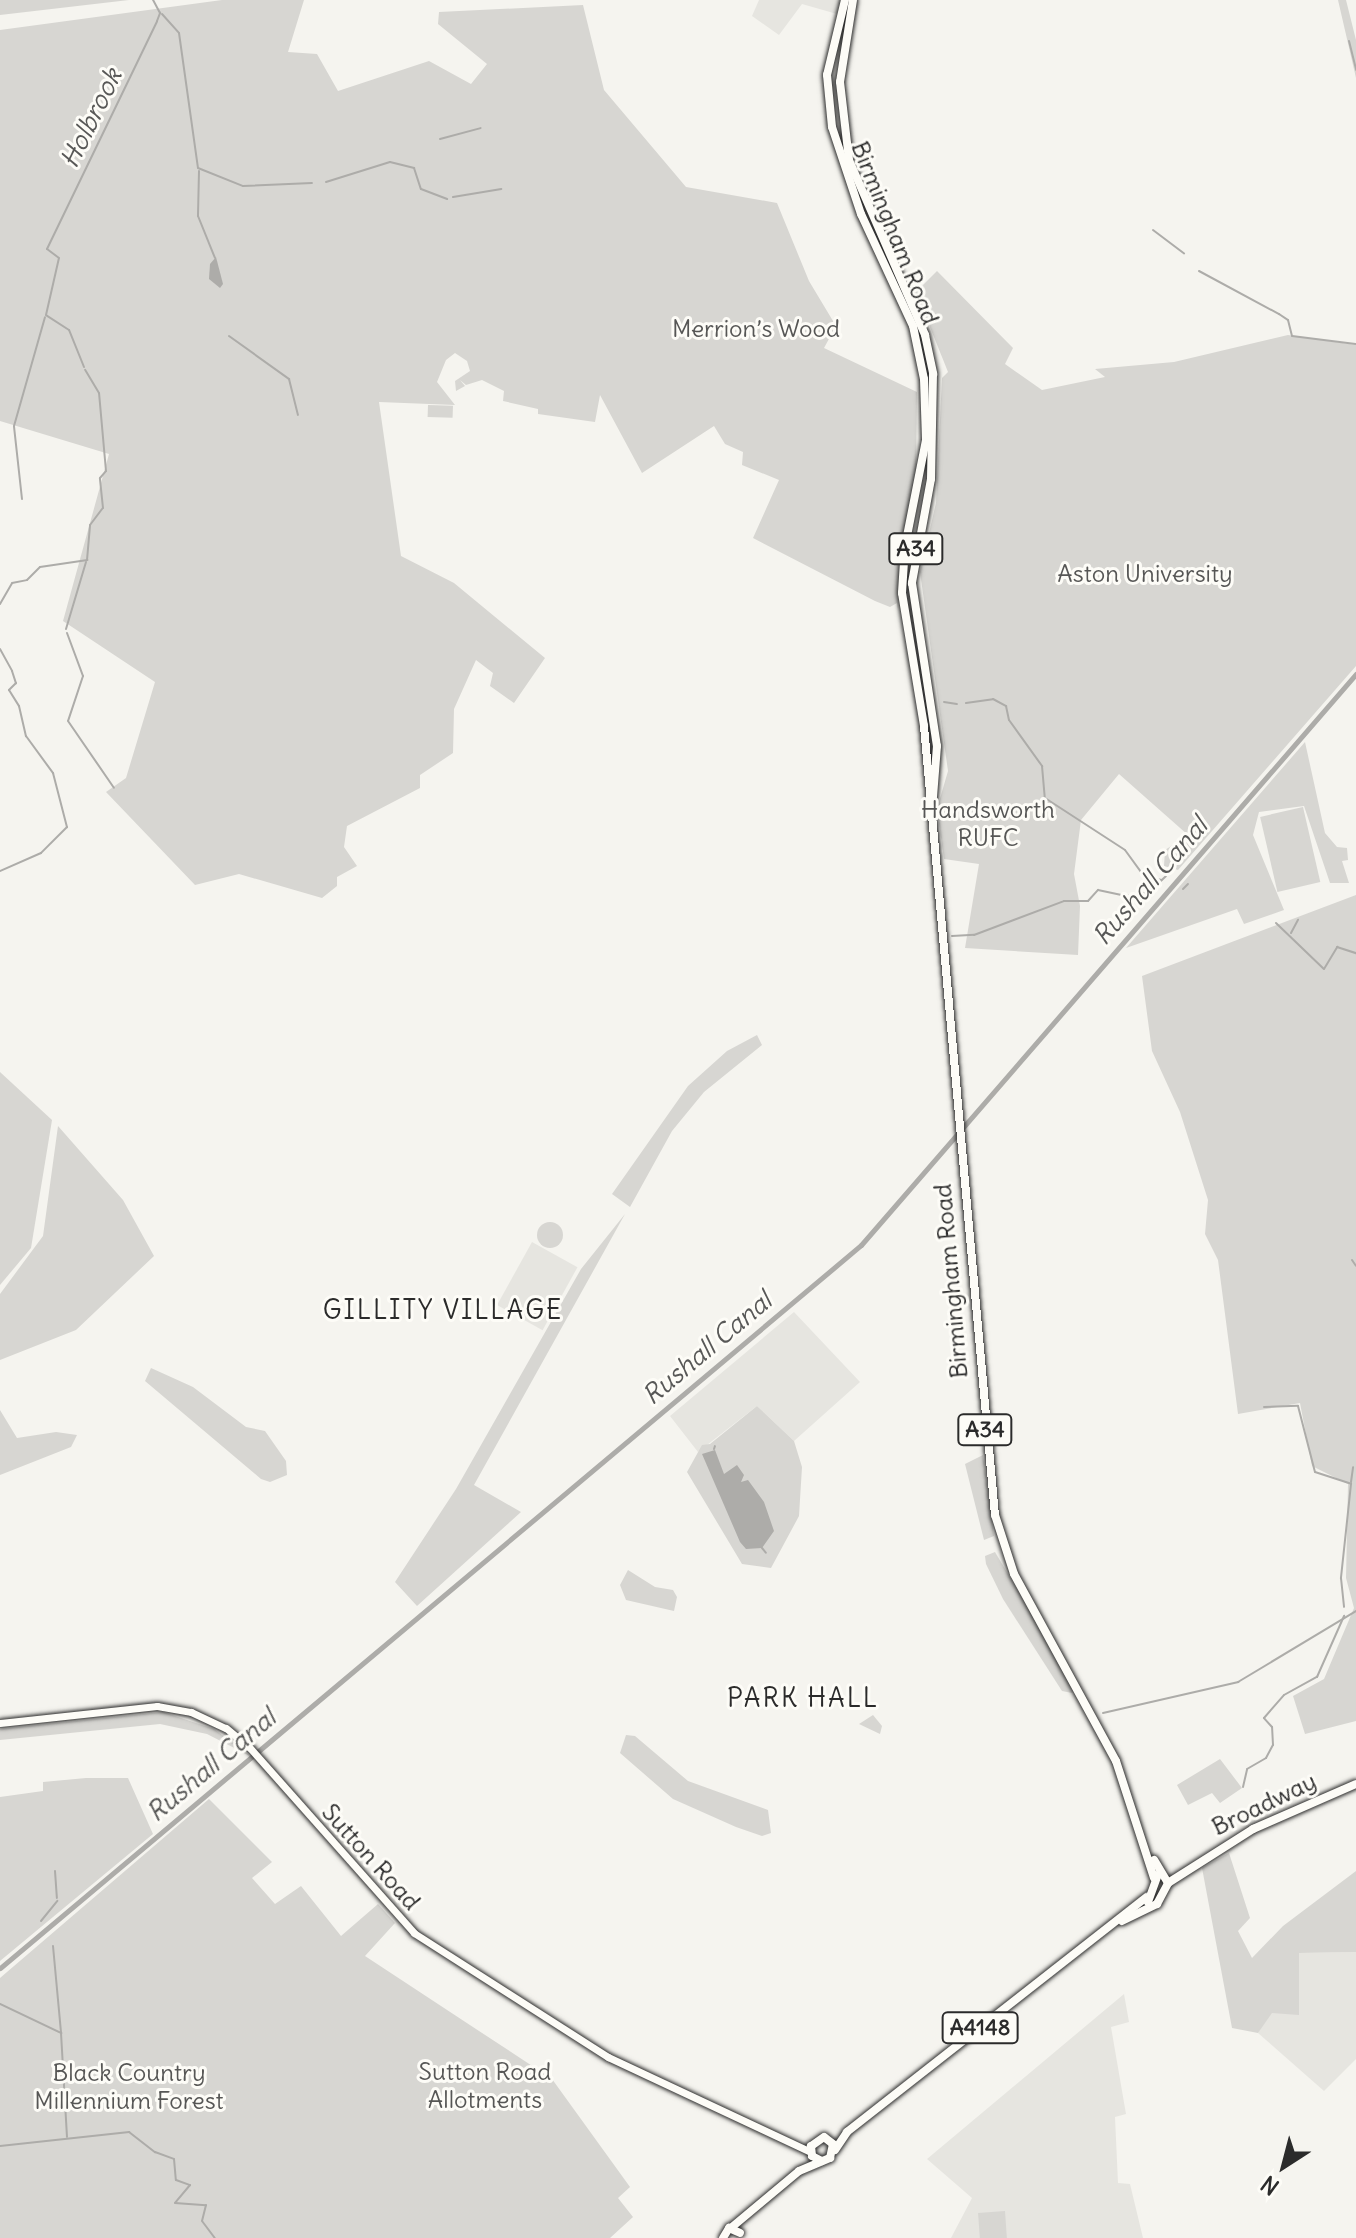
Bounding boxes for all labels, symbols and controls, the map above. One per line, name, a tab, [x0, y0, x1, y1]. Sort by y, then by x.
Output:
water label: Holbrook	[54, 63, 128, 173]
street label: Birmingham Road	[845, 137, 945, 329]
park label: Merrion’s Wood	[672, 315, 840, 343]
road number: A34	[888, 531, 944, 567]
park label: Aston University	[1057, 560, 1233, 588]
park label: Handsworth RUFC	[921, 796, 1055, 852]
water label: Rushall Canal	[1086, 811, 1214, 951]
street label: Birmingham Road	[928, 1183, 974, 1379]
water label: Rushall Canal	[636, 1285, 778, 1411]
district label: GILLITY VILLAGE	[323, 1294, 563, 1326]
road number: A34	[957, 1412, 1013, 1448]
district label: PARK HALL	[727, 1682, 879, 1714]
water label: Rushall Canal	[140, 1702, 282, 1828]
street label: Broadway	[1207, 1766, 1321, 1842]
street label: Sutton Road	[316, 1798, 426, 1916]
road number: A4148	[940, 2010, 1020, 2046]
park label: Sutton Road Allotments	[419, 2058, 551, 2114]
park label: Black Country Millennium Forest	[34, 2059, 224, 2115]
north arrow	[1244, 2126, 1324, 2206]
text: N	[1256, 2170, 1284, 2201]

